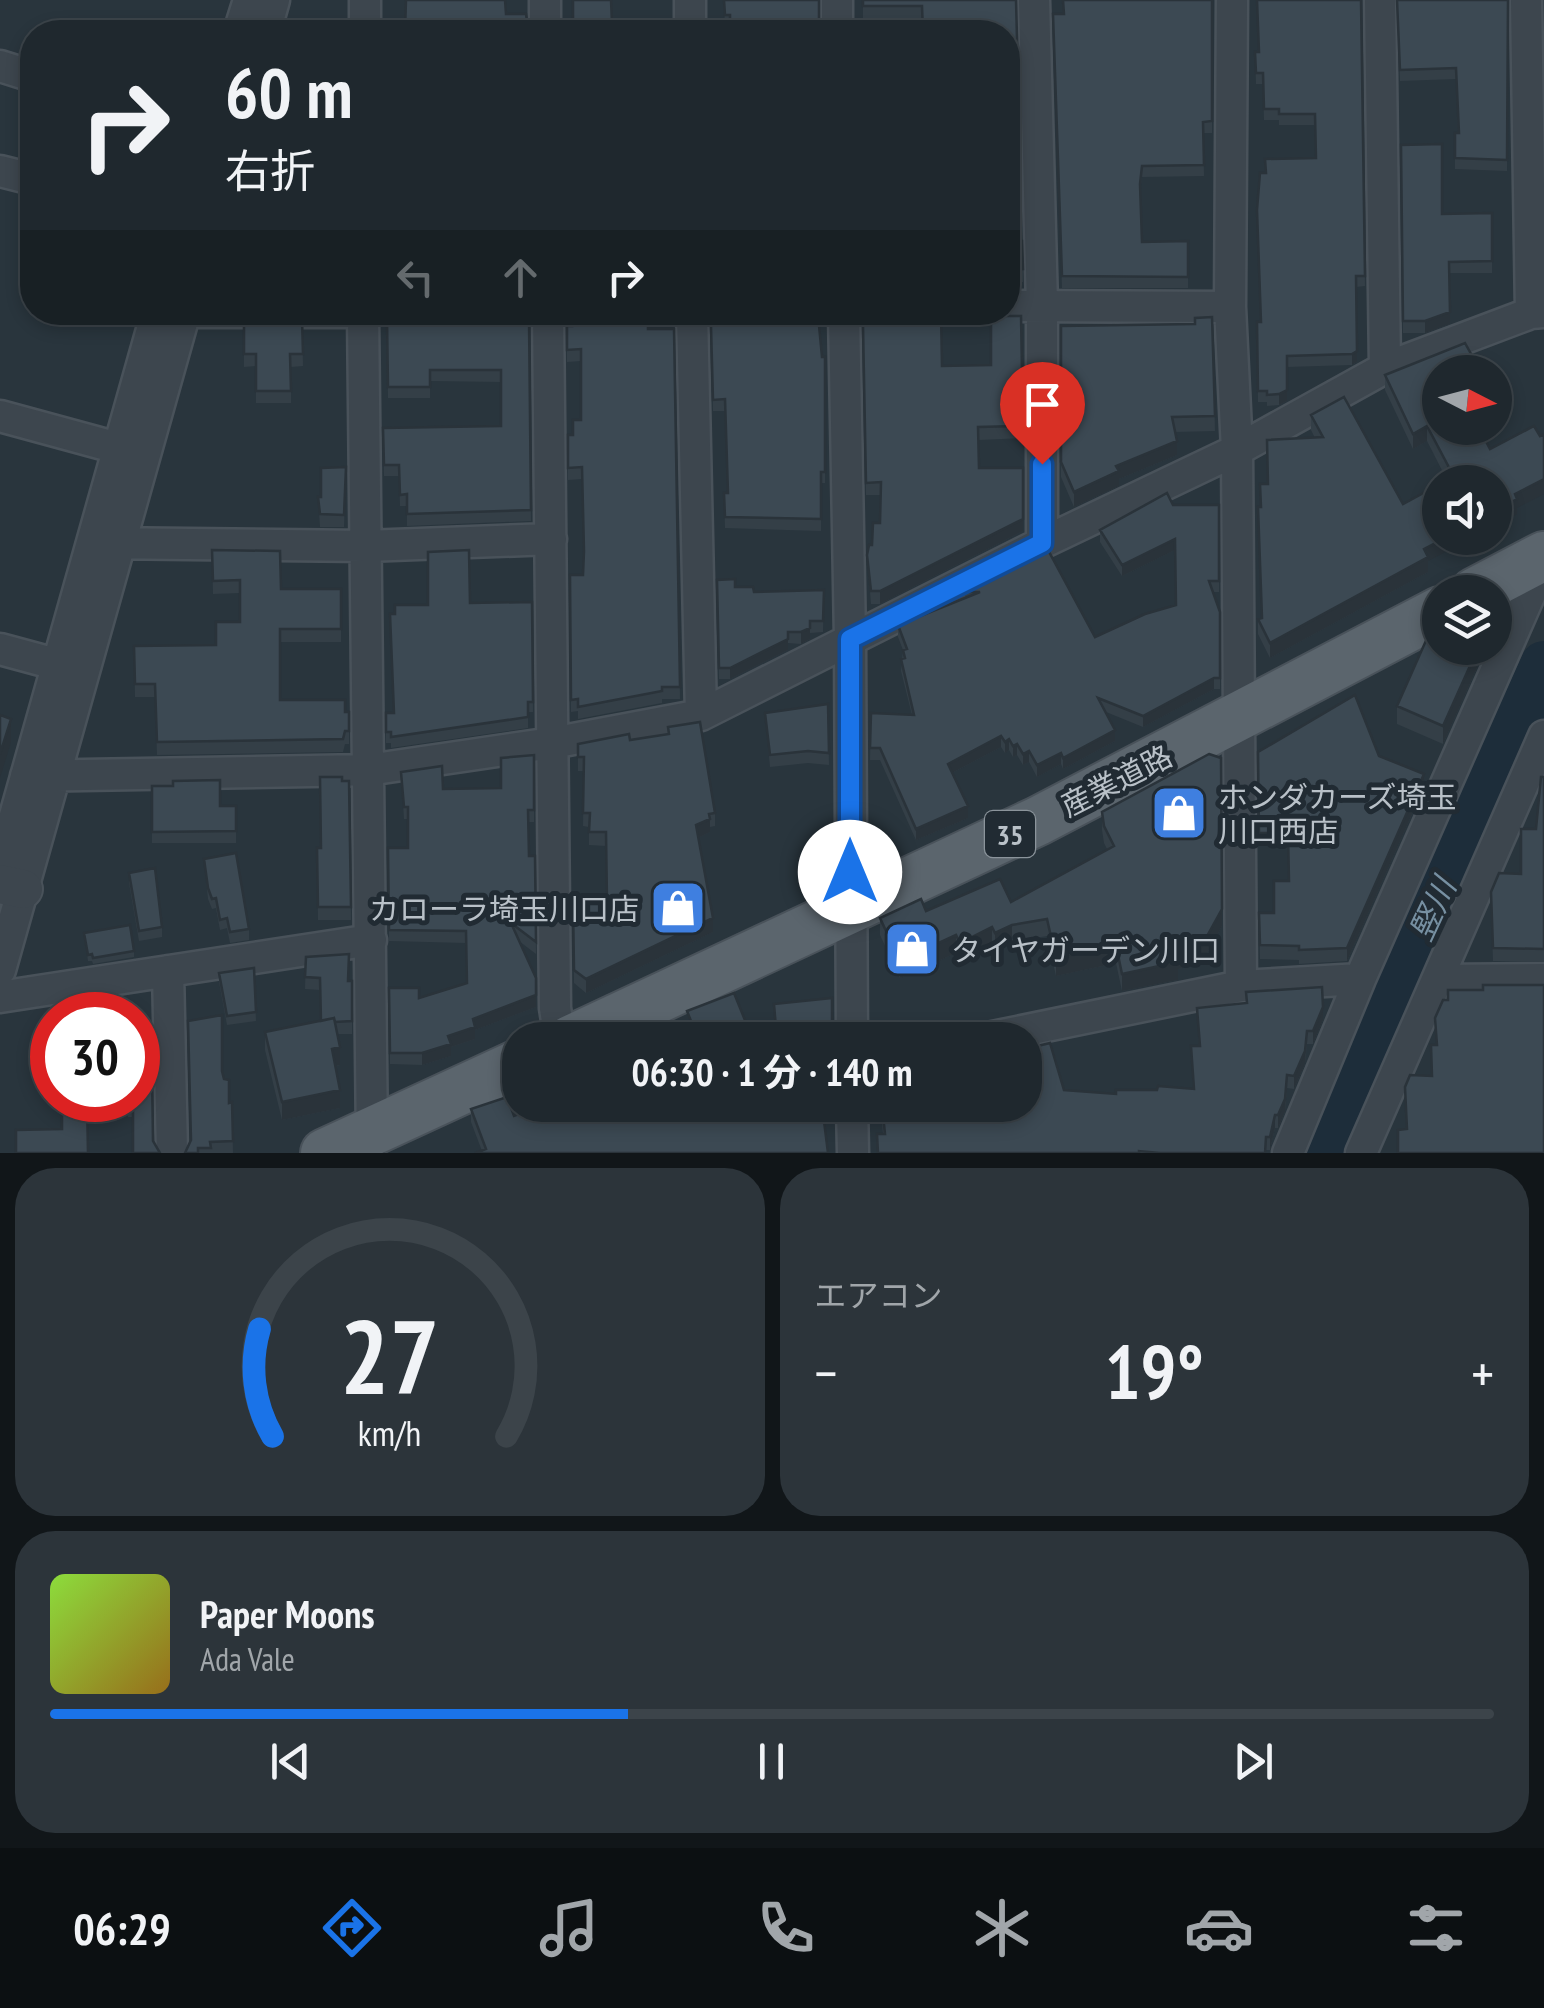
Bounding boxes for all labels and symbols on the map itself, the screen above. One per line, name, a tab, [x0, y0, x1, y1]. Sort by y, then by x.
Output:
north arrow	[1422, 355, 1512, 445]
pin	[1000, 362, 1085, 465]
street label: 産業道路	[1054, 735, 1178, 825]
place label: ホンダカーズ埼玉 川口西店	[1218, 777, 1457, 850]
shop icon: ホンダカーズ埼玉 川口西店	[1149, 783, 1209, 843]
road number: 35	[985, 811, 1035, 857]
position arrow	[798, 820, 902, 924]
water label: 竪川	[1399, 868, 1466, 947]
shop icon: カローラ埼玉川口店	[648, 878, 708, 938]
place label: カローラ埼玉川口店	[369, 889, 639, 928]
shop icon: タイヤガーデン川口	[882, 919, 942, 979]
place label: タイヤガーデン川口	[951, 930, 1220, 969]
speed limit sign: 30	[30, 992, 160, 1122]

